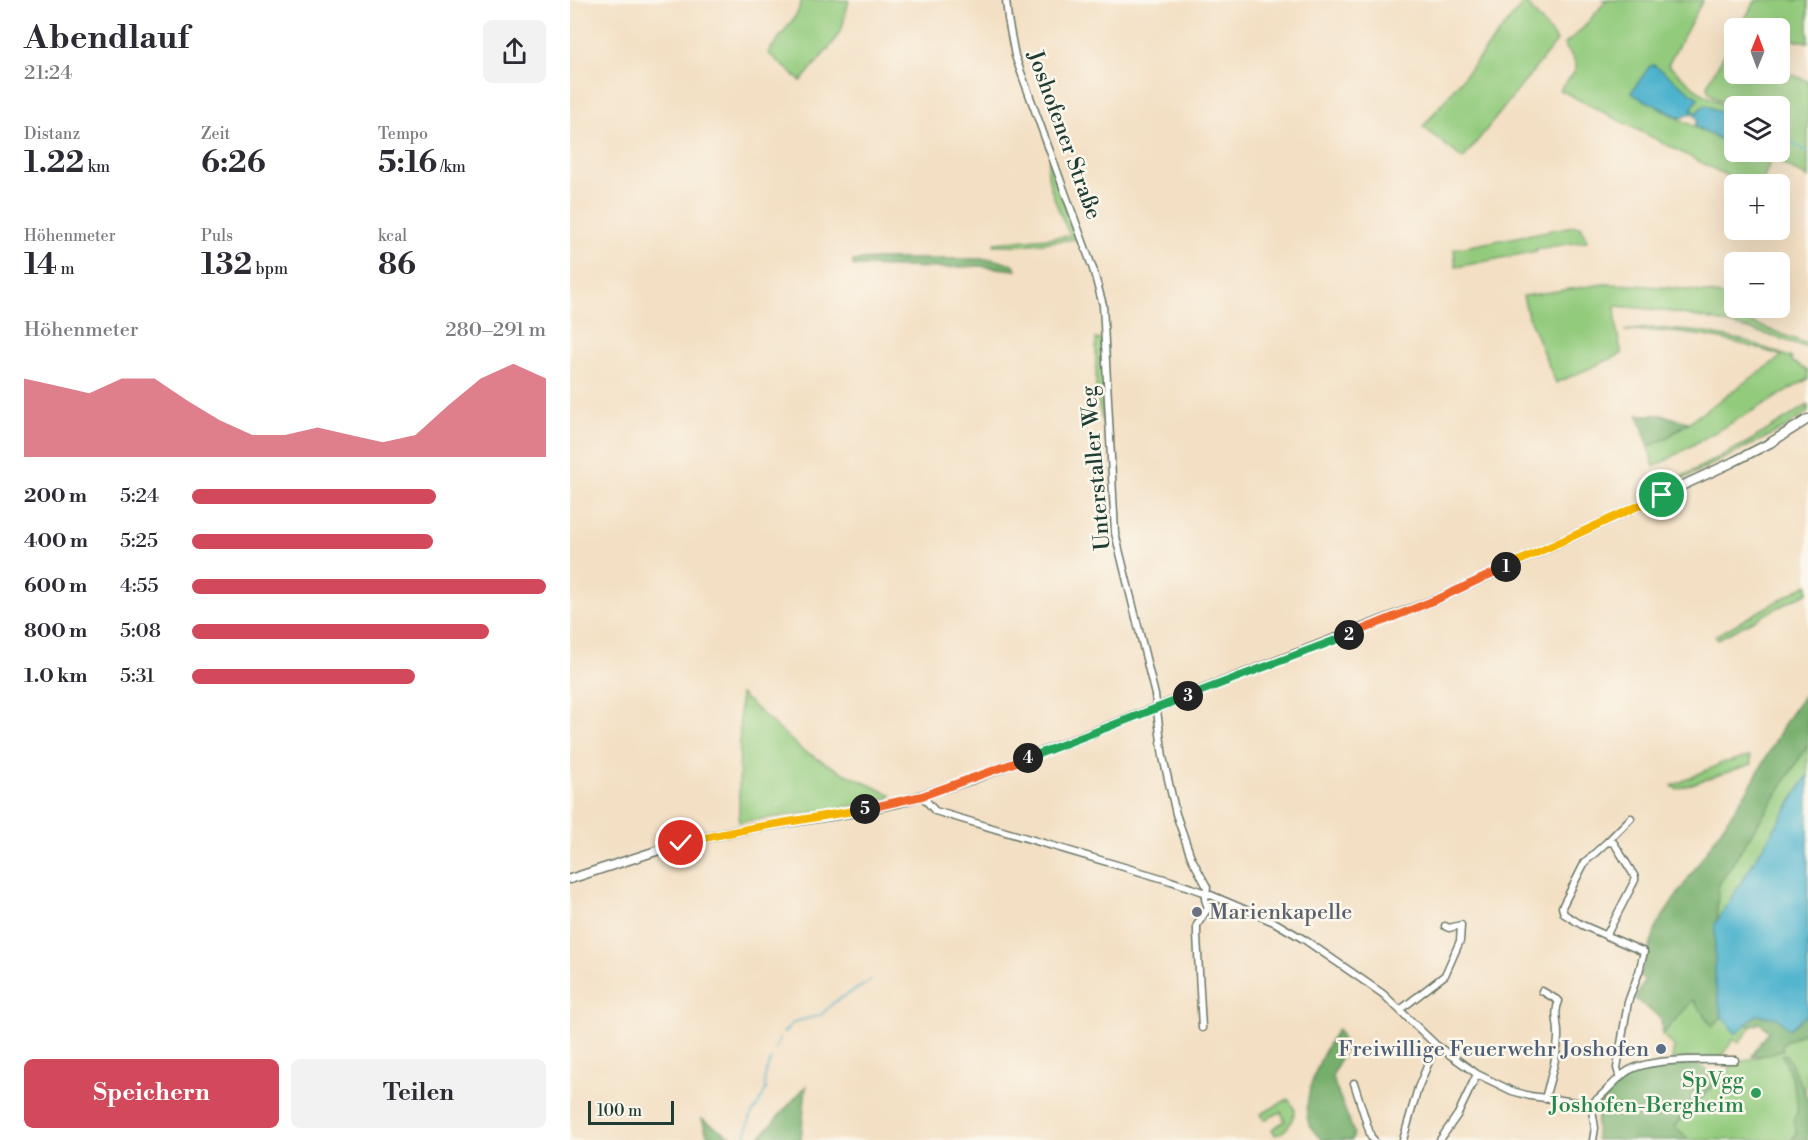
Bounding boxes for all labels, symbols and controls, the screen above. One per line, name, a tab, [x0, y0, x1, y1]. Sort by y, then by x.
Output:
text: Abendlauf	[24, 18, 189, 59]
north arrow	[1724, 18, 1790, 84]
map controls	[1724, 18, 1790, 318]
button: share	[483, 20, 546, 83]
street label: Joshofener Straße	[1021, 46, 1107, 223]
text: 21:24	[24, 61, 72, 86]
button: layers	[1724, 96, 1790, 162]
text: Distanz	[24, 124, 80, 144]
text: Zeit	[201, 124, 230, 144]
text: Tempo	[378, 124, 428, 144]
text: 1.22	[24, 144, 84, 182]
text: 6:26	[201, 144, 266, 182]
text: 5:16	[378, 144, 437, 182]
text: km	[84, 157, 110, 177]
text: /km	[437, 157, 466, 177]
button: +	[1724, 174, 1790, 240]
text: Höhenmeter	[24, 226, 116, 246]
text: Puls	[201, 226, 233, 246]
text: kcal	[378, 226, 407, 246]
text: 14	[24, 246, 57, 284]
text: 132	[201, 246, 252, 284]
text: 86	[378, 246, 416, 284]
button: −	[1724, 252, 1790, 318]
text: m	[57, 259, 75, 279]
text: bpm	[252, 259, 288, 279]
text: Höhenmeter	[24, 318, 138, 343]
text: 280–291 m	[445, 318, 546, 343]
street label: Unterstaller Weg	[1075, 384, 1117, 552]
pin	[1636, 469, 1687, 520]
icon: arrive	[1645, 478, 1678, 511]
text: 200 m	[24, 484, 87, 509]
text: 5:24	[120, 484, 159, 509]
text: 400 m	[24, 529, 88, 554]
text: 5:25	[120, 529, 158, 554]
pin: 1	[1491, 552, 1521, 582]
text: 1	[1502, 557, 1510, 577]
text: 600 m	[24, 574, 87, 599]
text: 4:55	[120, 574, 158, 599]
text: 800 m	[24, 619, 87, 644]
text: 5:08	[120, 619, 161, 644]
pin: 2	[1334, 620, 1364, 650]
text: 2	[1344, 625, 1354, 645]
text: 1.0 km	[24, 664, 88, 689]
text: 5:31	[120, 664, 155, 689]
pin: 3	[1173, 681, 1203, 711]
text: 3	[1183, 686, 1193, 706]
pin: 4	[1013, 743, 1043, 773]
text: 4	[1023, 748, 1033, 768]
pin: 5	[850, 794, 880, 824]
text: 5	[860, 799, 870, 819]
pin	[655, 817, 706, 868]
icon: check	[664, 826, 697, 859]
place label: Marienkapelle	[1209, 899, 1352, 926]
marker: Marienkapelle	[1190, 905, 1204, 919]
place label: Freiwillige Feuerwehr Joshofen	[1338, 1036, 1649, 1063]
marker: Freiwillige Feuerwehr Joshofen	[1654, 1042, 1668, 1056]
button: Speichern	[24, 1059, 279, 1128]
button: Teilen	[291, 1059, 546, 1128]
place label: SpVgg Joshofen-Bergheim	[1548, 1067, 1745, 1119]
marker: SpVgg Joshofen-Bergheim	[1749, 1086, 1763, 1100]
scale bar	[588, 1098, 674, 1126]
text: 100 m	[597, 1101, 642, 1121]

